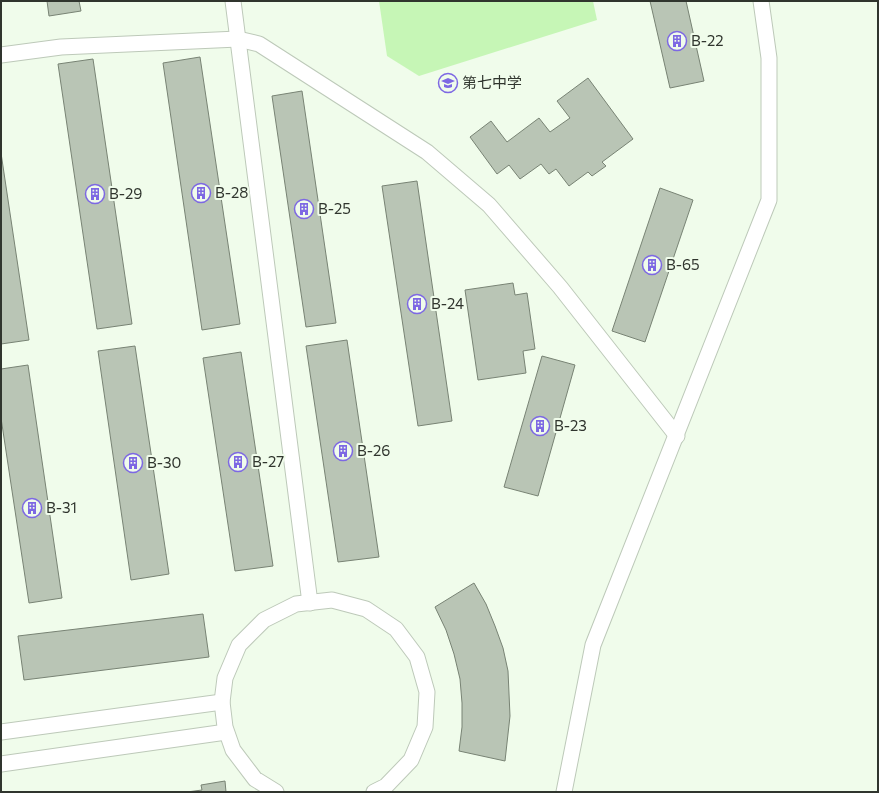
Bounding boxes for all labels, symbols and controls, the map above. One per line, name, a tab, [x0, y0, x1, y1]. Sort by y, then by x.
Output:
building icon: B-22	[666, 30, 688, 52]
place label: B-22	[691, 31, 724, 49]
school or university icon: 第七中学	[437, 72, 459, 94]
place label: 第七中学	[462, 73, 522, 91]
building icon: B-28	[190, 182, 212, 204]
building icon: B-29	[84, 183, 106, 205]
place label: B-28	[215, 183, 248, 201]
place label: B-29	[109, 184, 142, 202]
building icon: B-25	[293, 198, 315, 220]
place label: B-25	[318, 199, 351, 217]
building icon: B-65	[641, 254, 663, 276]
place label: B-65	[666, 255, 700, 273]
building icon: B-24	[406, 293, 428, 315]
place label: B-24	[431, 294, 464, 312]
building icon: B-23	[529, 415, 551, 437]
place label: B-23	[554, 416, 587, 434]
building icon: B-26	[332, 440, 354, 462]
place label: B-26	[357, 441, 390, 459]
building icon: B-27	[227, 451, 249, 473]
building icon: B-30	[122, 452, 144, 474]
place label: B-27	[252, 452, 284, 470]
place label: B-30	[147, 453, 181, 471]
building icon: B-31	[21, 497, 43, 519]
place label: B-31	[46, 498, 77, 516]

